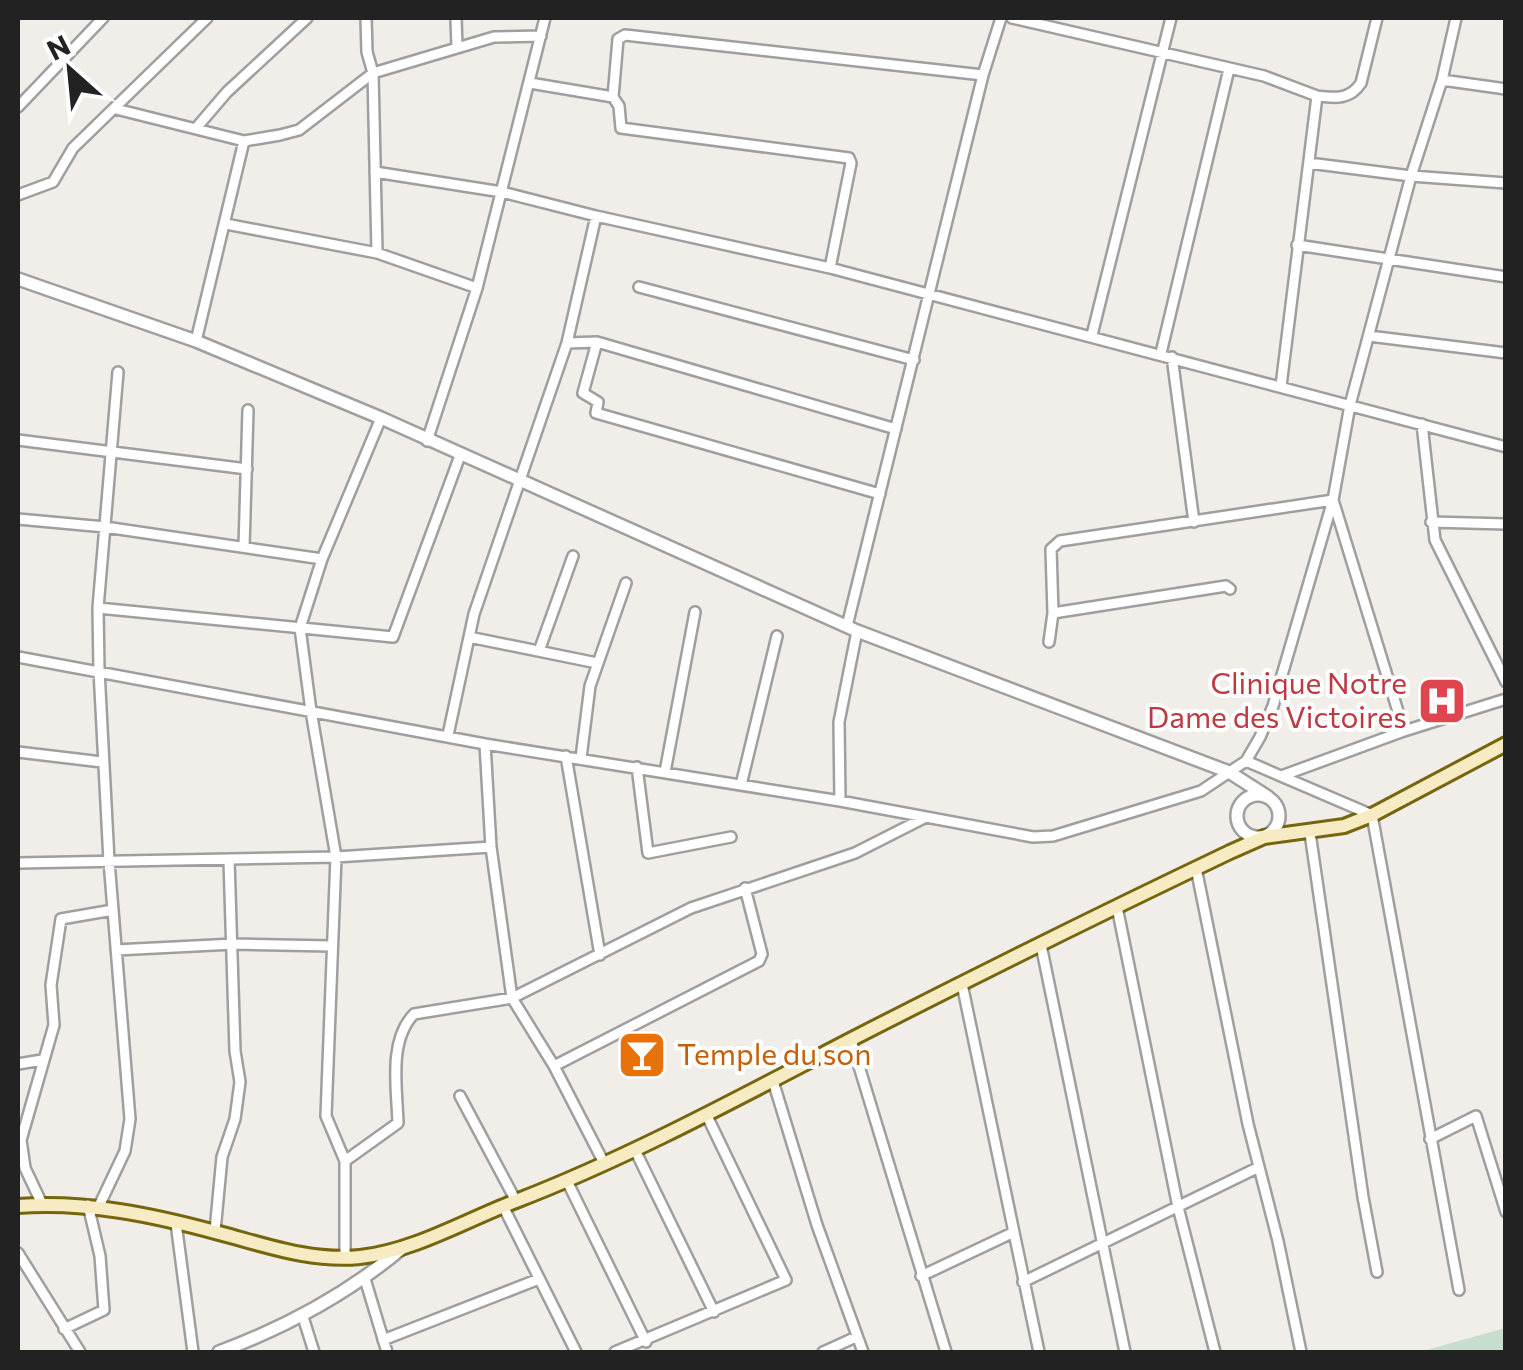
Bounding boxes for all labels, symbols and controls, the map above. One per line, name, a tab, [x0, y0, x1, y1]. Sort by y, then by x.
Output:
north arrow	[20, 20, 120, 120]
text: N	[41, 27, 75, 67]
place label: Clinique Notre Dame des Victoires	[1147, 663, 1407, 734]
hospital icon: Clinique Notre Dame des Victoires	[1416, 675, 1468, 727]
bar icon: Temple du son	[616, 1029, 668, 1081]
place label: Temple du son	[677, 1034, 871, 1071]

